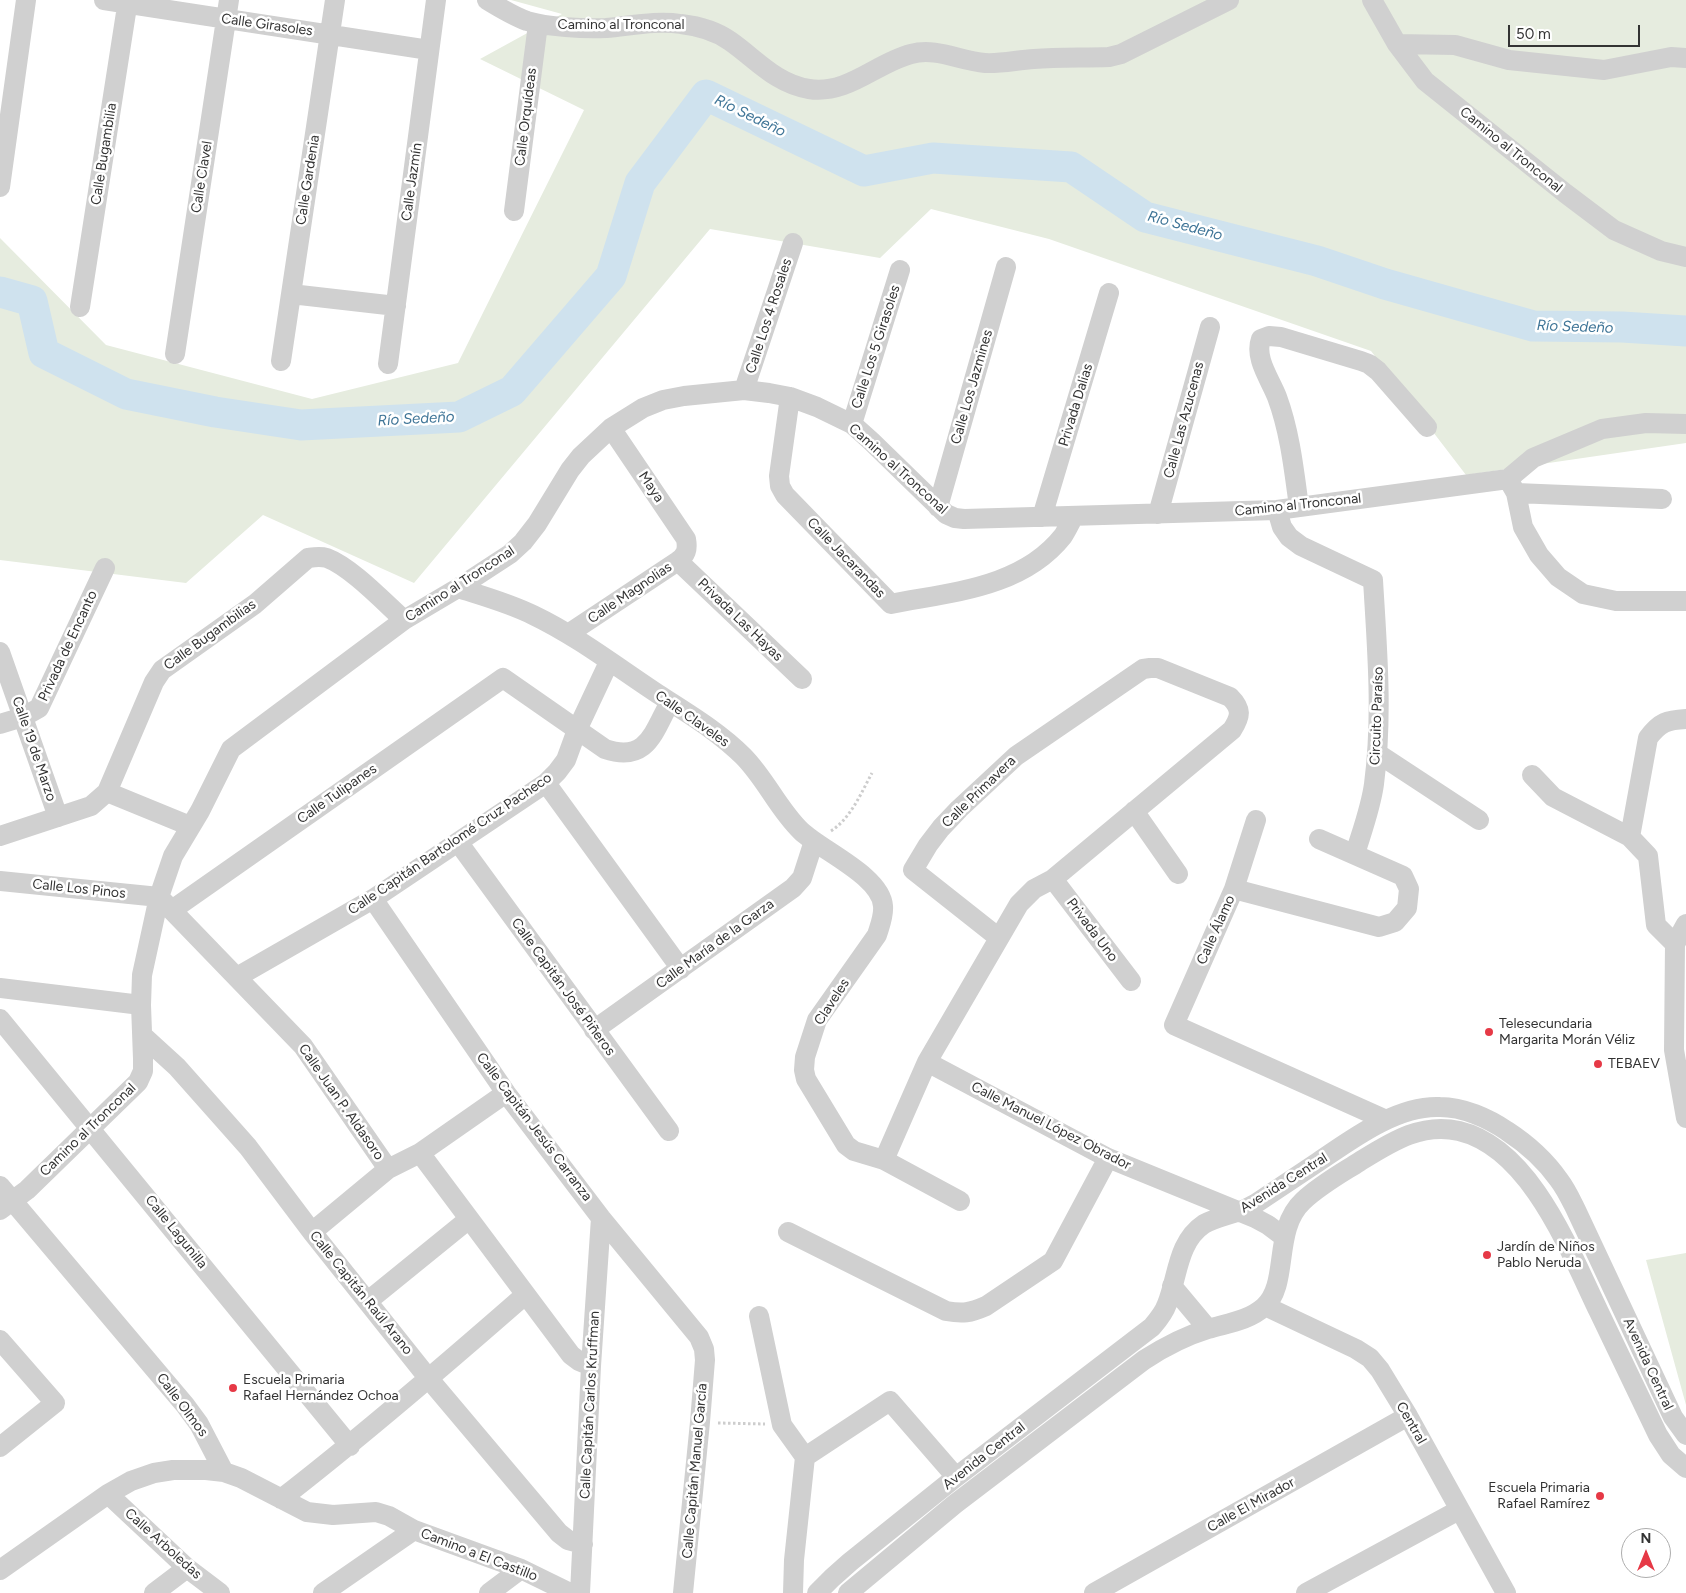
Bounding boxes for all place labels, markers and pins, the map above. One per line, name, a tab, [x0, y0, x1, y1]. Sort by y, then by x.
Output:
place label: Telesecundaria Margarita Morán Véliz	[1499, 1016, 1635, 1048]
marker: Telesecundaria Margarita Morán Véliz	[1483, 1026, 1495, 1038]
place label: TEBAEV	[1608, 1056, 1660, 1072]
marker: TEBAEV	[1592, 1058, 1604, 1070]
place label: Jardín de Niños Pablo Neruda	[1497, 1239, 1595, 1272]
marker: Jardín de Niños Pablo Neruda	[1481, 1249, 1493, 1261]
place label: Escuela Primaria Rafael Hernández Ochoa	[243, 1372, 399, 1404]
marker: Escuela Primaria Rafael Hernández Ochoa	[227, 1382, 239, 1394]
place label: Escuela Primaria Rafael Ramírez	[1488, 1480, 1590, 1512]
marker: Escuela Primaria Rafael Ramírez	[1594, 1490, 1606, 1502]

